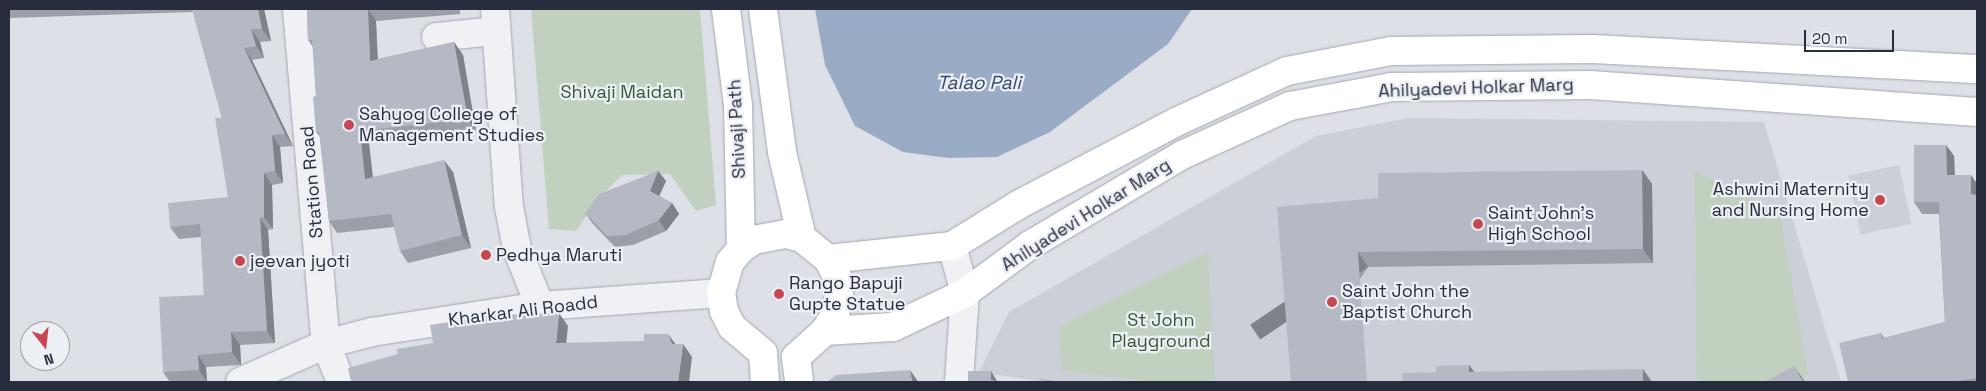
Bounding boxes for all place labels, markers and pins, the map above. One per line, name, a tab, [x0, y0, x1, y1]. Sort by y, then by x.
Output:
place label: Sahyog College of Management Studies	[359, 104, 545, 146]
marker: Sahyog College of Management Studies	[343, 119, 355, 131]
place label: Ashwini Maternity and Nursing Home	[1712, 179, 1869, 222]
marker: Ashwini Maternity and Nursing Home	[1873, 193, 1887, 207]
place label: Saint John's High School	[1488, 203, 1594, 245]
marker: Saint John's High School	[1472, 218, 1484, 230]
place label: Pedhya Maruti	[496, 244, 622, 266]
marker: Pedhya Maruti	[480, 249, 492, 261]
place label: jeevan jyoti	[250, 250, 350, 272]
marker: jeevan jyoti	[234, 255, 246, 267]
place label: Rango Bapuji Gupte Statue	[789, 273, 905, 316]
place label: Saint John the Baptist Church	[1342, 281, 1472, 324]
marker: Rango Bapuji Gupte Statue	[773, 288, 785, 300]
marker: Saint John the Baptist Church	[1326, 296, 1338, 308]

